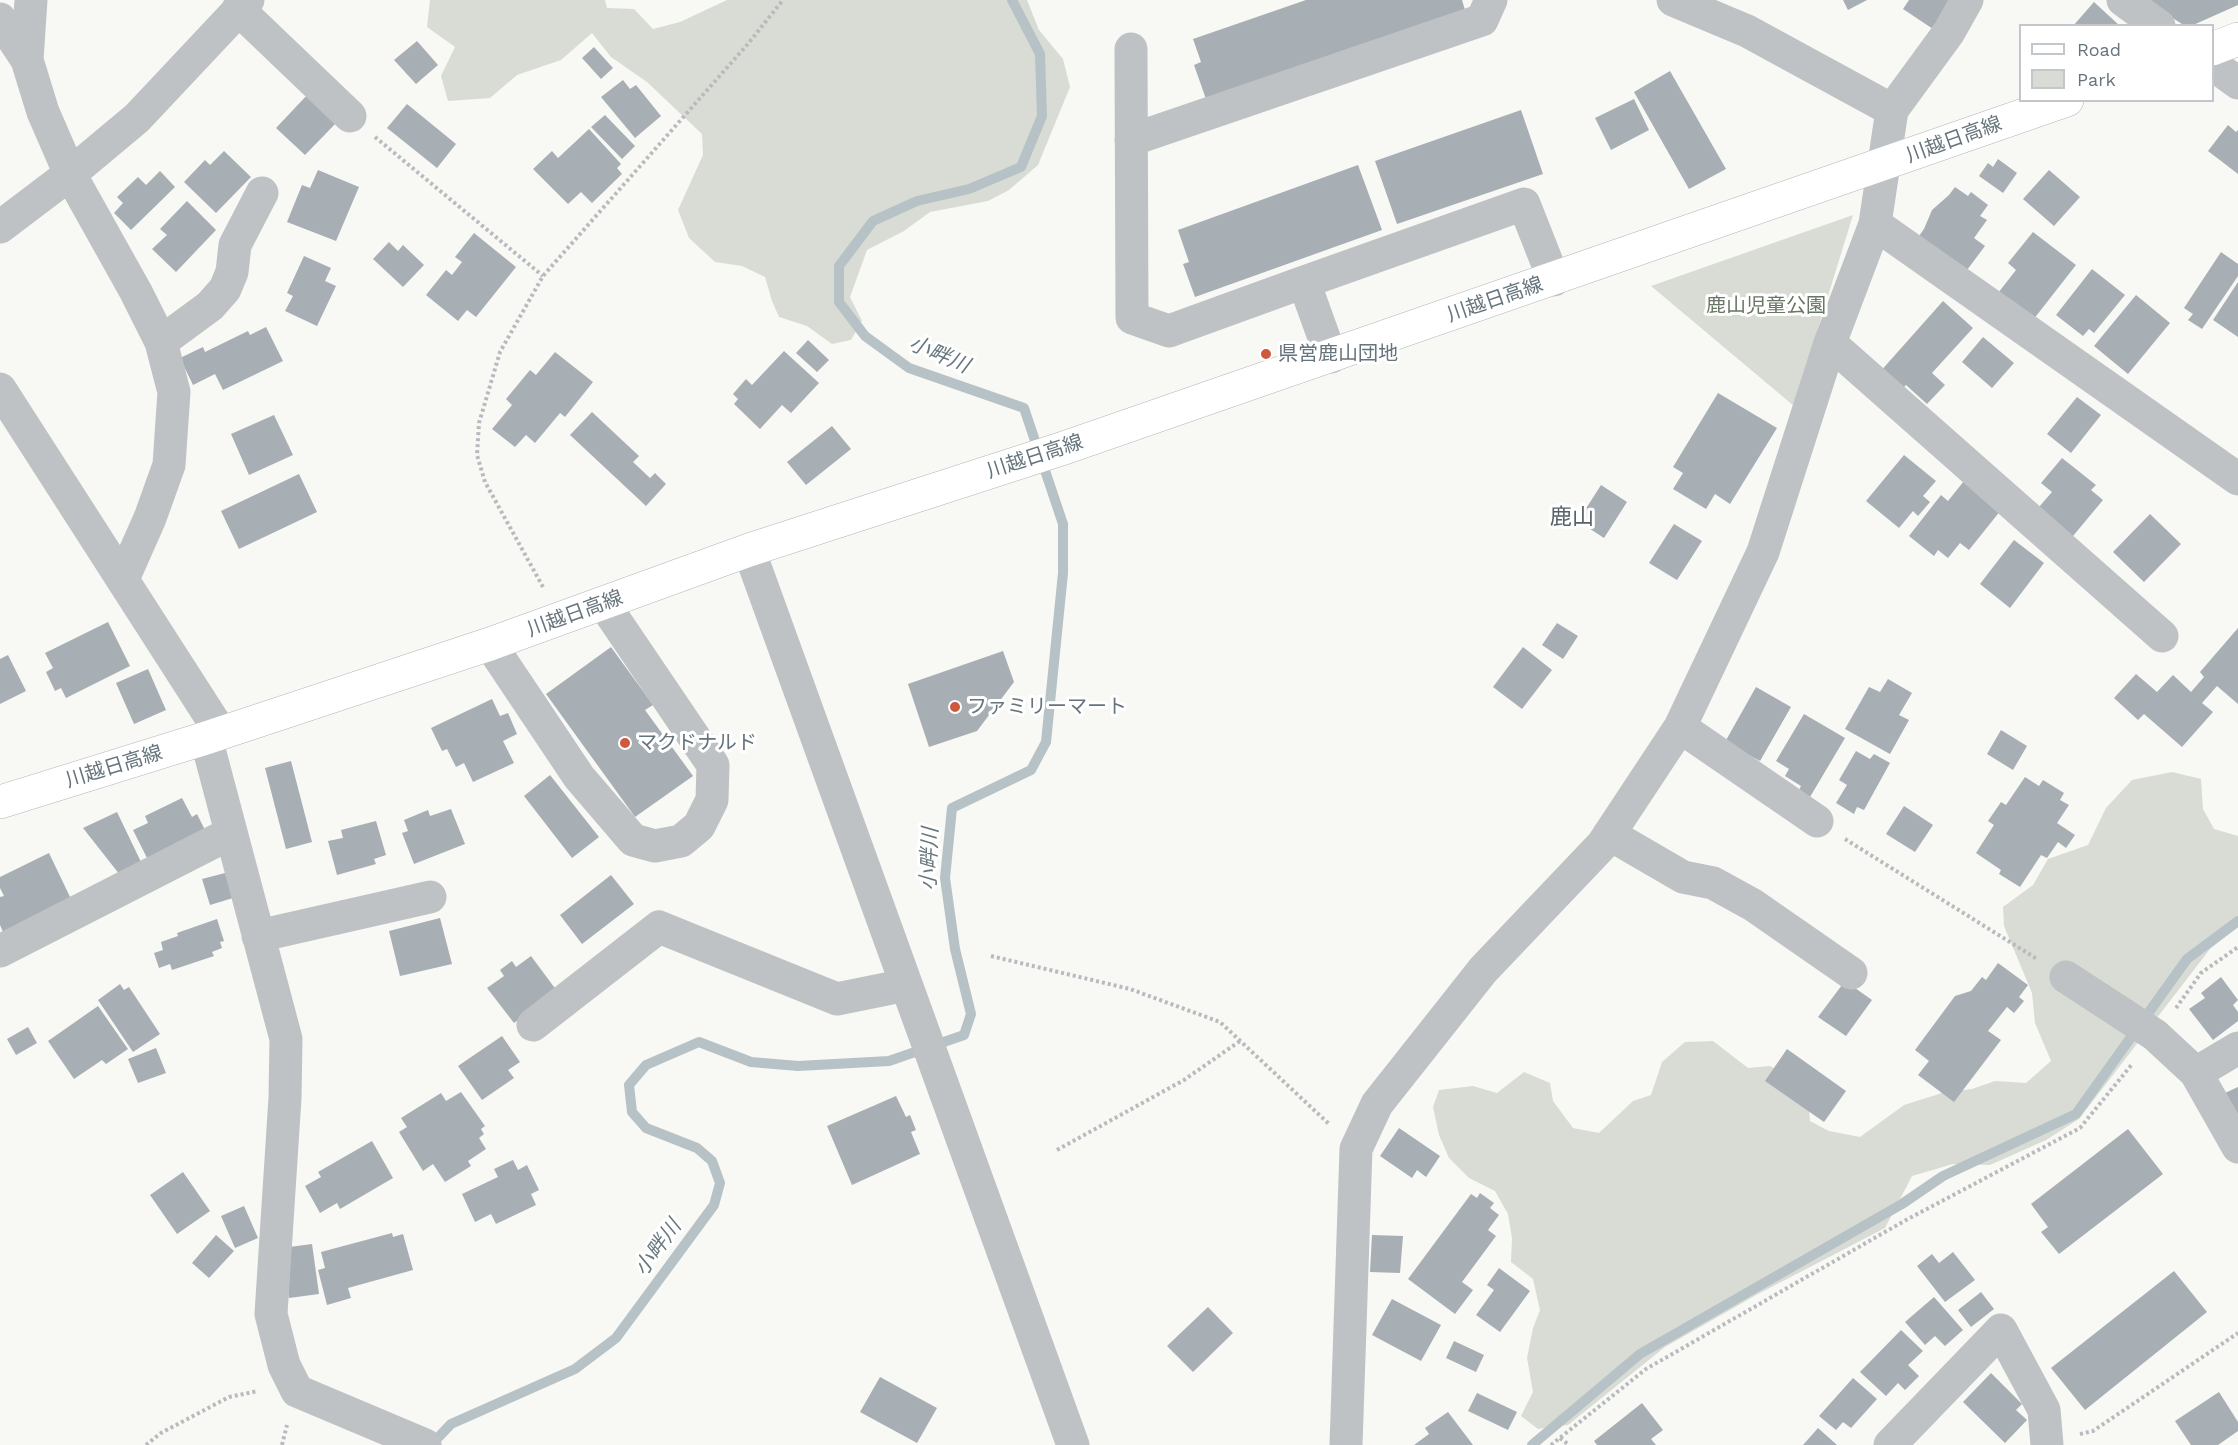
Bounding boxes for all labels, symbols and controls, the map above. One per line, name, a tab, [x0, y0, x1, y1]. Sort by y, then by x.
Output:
legend	[2019, 24, 2214, 102]
text: Road	[2077, 39, 2121, 60]
text: Park	[2077, 69, 2116, 90]
street label: 川越日高線	[1903, 112, 2005, 168]
street label: 川越日高線	[1444, 272, 1546, 328]
park label: 鹿山児童公園	[1706, 294, 1826, 318]
water label: 小畔川	[905, 331, 973, 379]
place label: 県営鹿山団地	[1278, 342, 1398, 366]
marker: 県営鹿山団地	[1259, 347, 1273, 361]
street label: 川越日高線	[984, 430, 1086, 484]
district label: 鹿山	[1550, 505, 1594, 531]
street label: 川越日高線	[524, 586, 626, 642]
place label: ファミリーマート	[967, 695, 1127, 719]
marker: ファミリーマート	[948, 700, 962, 714]
place label: マクドナルド	[637, 731, 757, 755]
marker: マクドナルド	[618, 736, 632, 750]
street label: 川越日高線	[63, 741, 165, 793]
water label: 小畔川	[916, 827, 944, 891]
water label: 小畔川	[629, 1215, 687, 1281]

